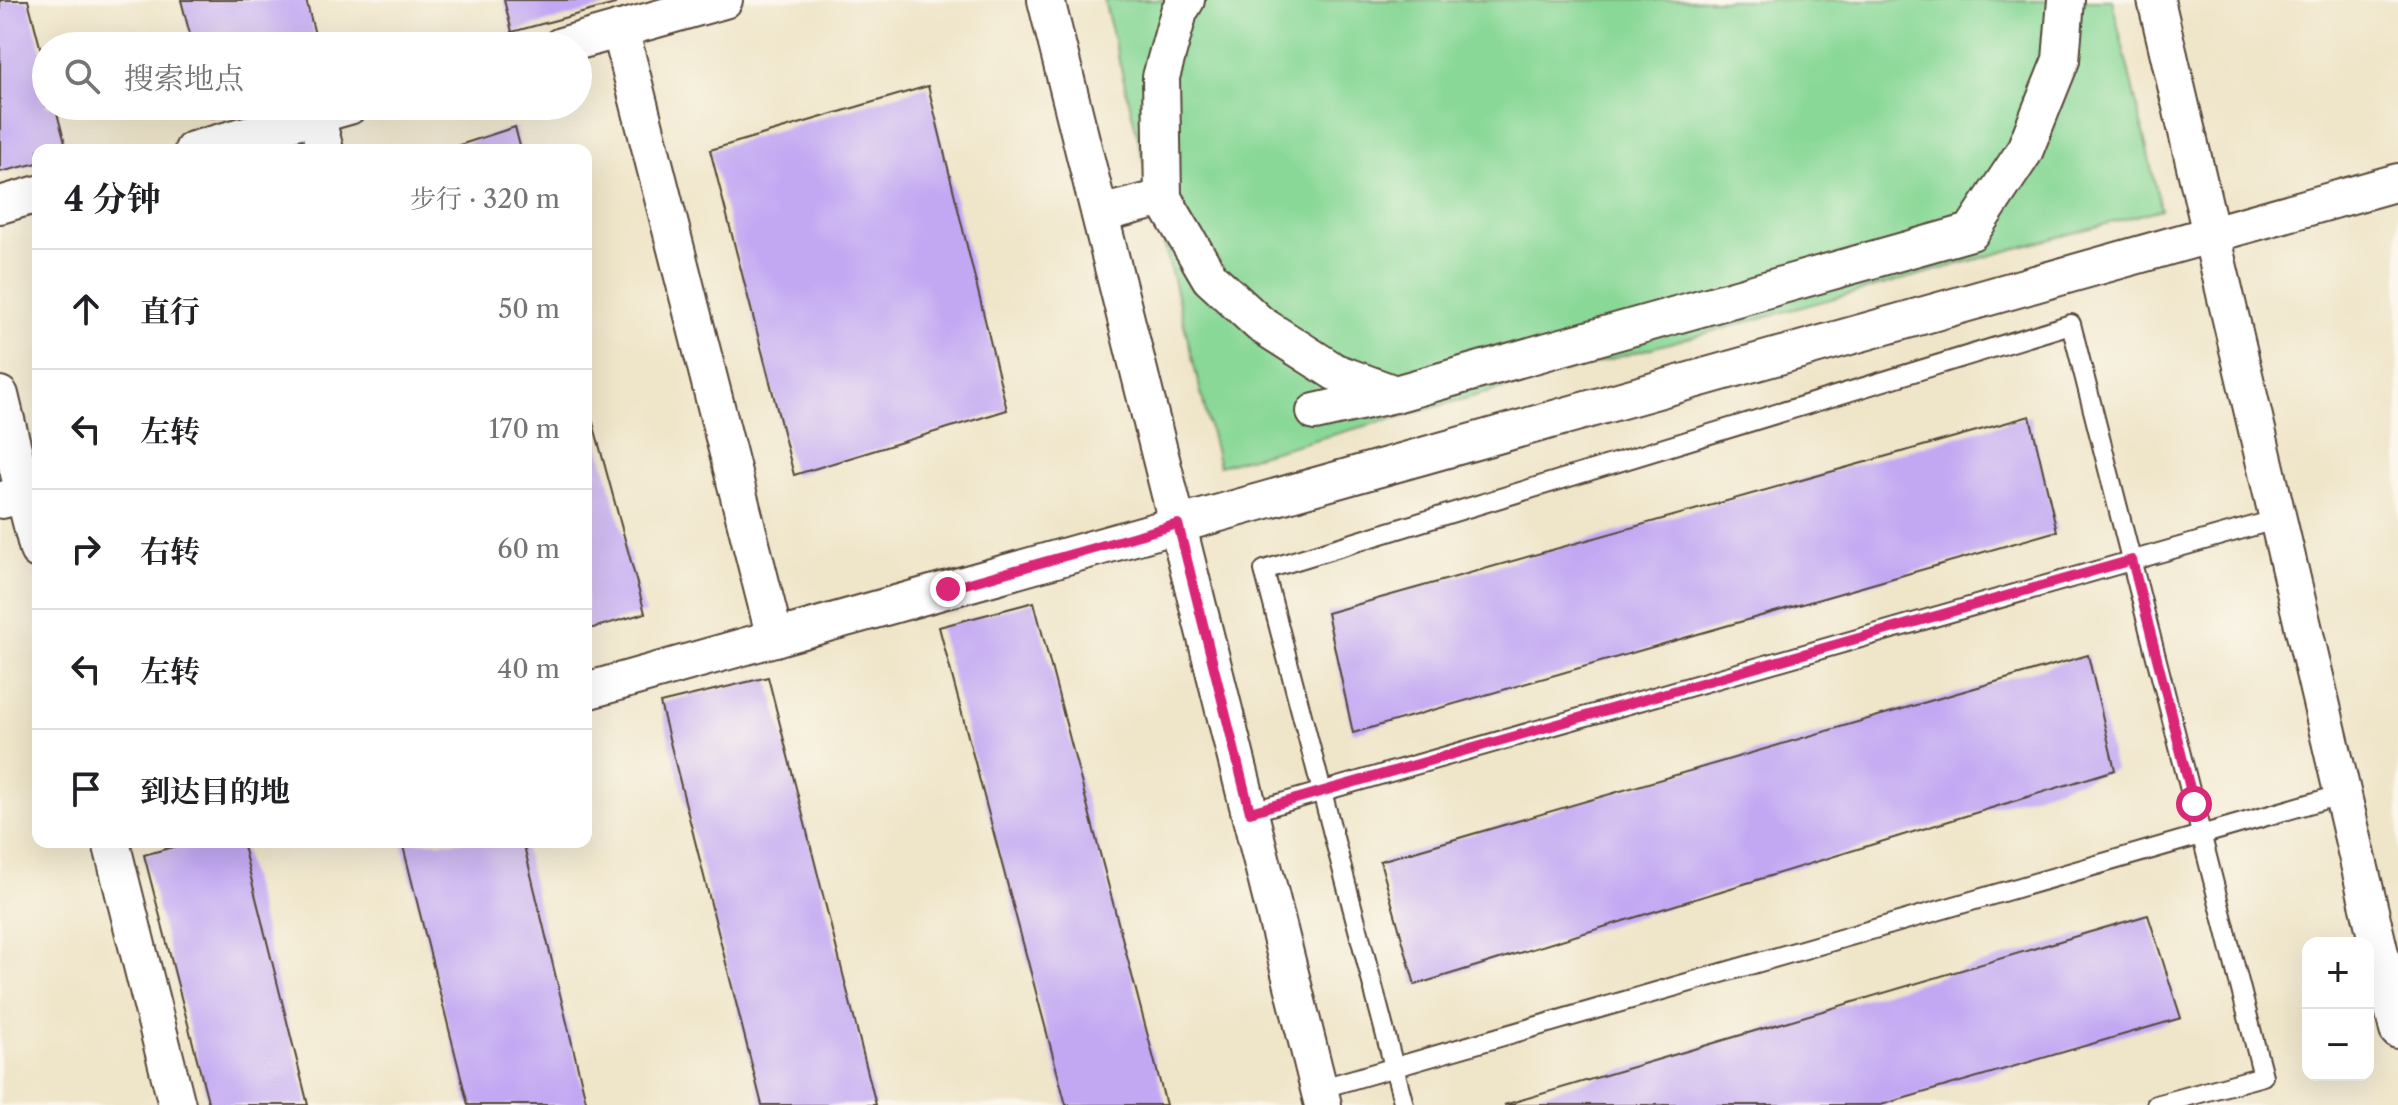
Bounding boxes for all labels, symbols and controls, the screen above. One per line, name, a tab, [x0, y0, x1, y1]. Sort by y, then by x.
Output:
search box	[32, 32, 592, 120]
icon: search	[60, 54, 104, 98]
text: 搜索地点	[124, 60, 244, 97]
text: 4 分钟	[64, 178, 161, 220]
text: 步行 · 320 m	[410, 183, 560, 215]
icon: ahead	[64, 287, 108, 331]
text: 直行	[140, 293, 200, 330]
text: 50 m	[498, 293, 560, 325]
icon: left	[64, 407, 108, 451]
text: 左转	[140, 413, 200, 450]
text: 170 m	[489, 413, 560, 445]
icon: right	[64, 527, 108, 571]
text: 右转	[140, 533, 200, 570]
text: 60 m	[497, 533, 560, 565]
route end	[930, 571, 966, 607]
icon: left	[64, 647, 108, 691]
text: 左转	[140, 653, 200, 690]
text: 40 m	[497, 653, 560, 685]
icon: arrive	[64, 767, 108, 811]
text: 到达目的地	[140, 773, 290, 810]
route start	[2176, 786, 2212, 822]
map controls	[2302, 937, 2374, 1081]
button: +	[2302, 937, 2374, 1009]
button: −	[2302, 1009, 2374, 1081]

